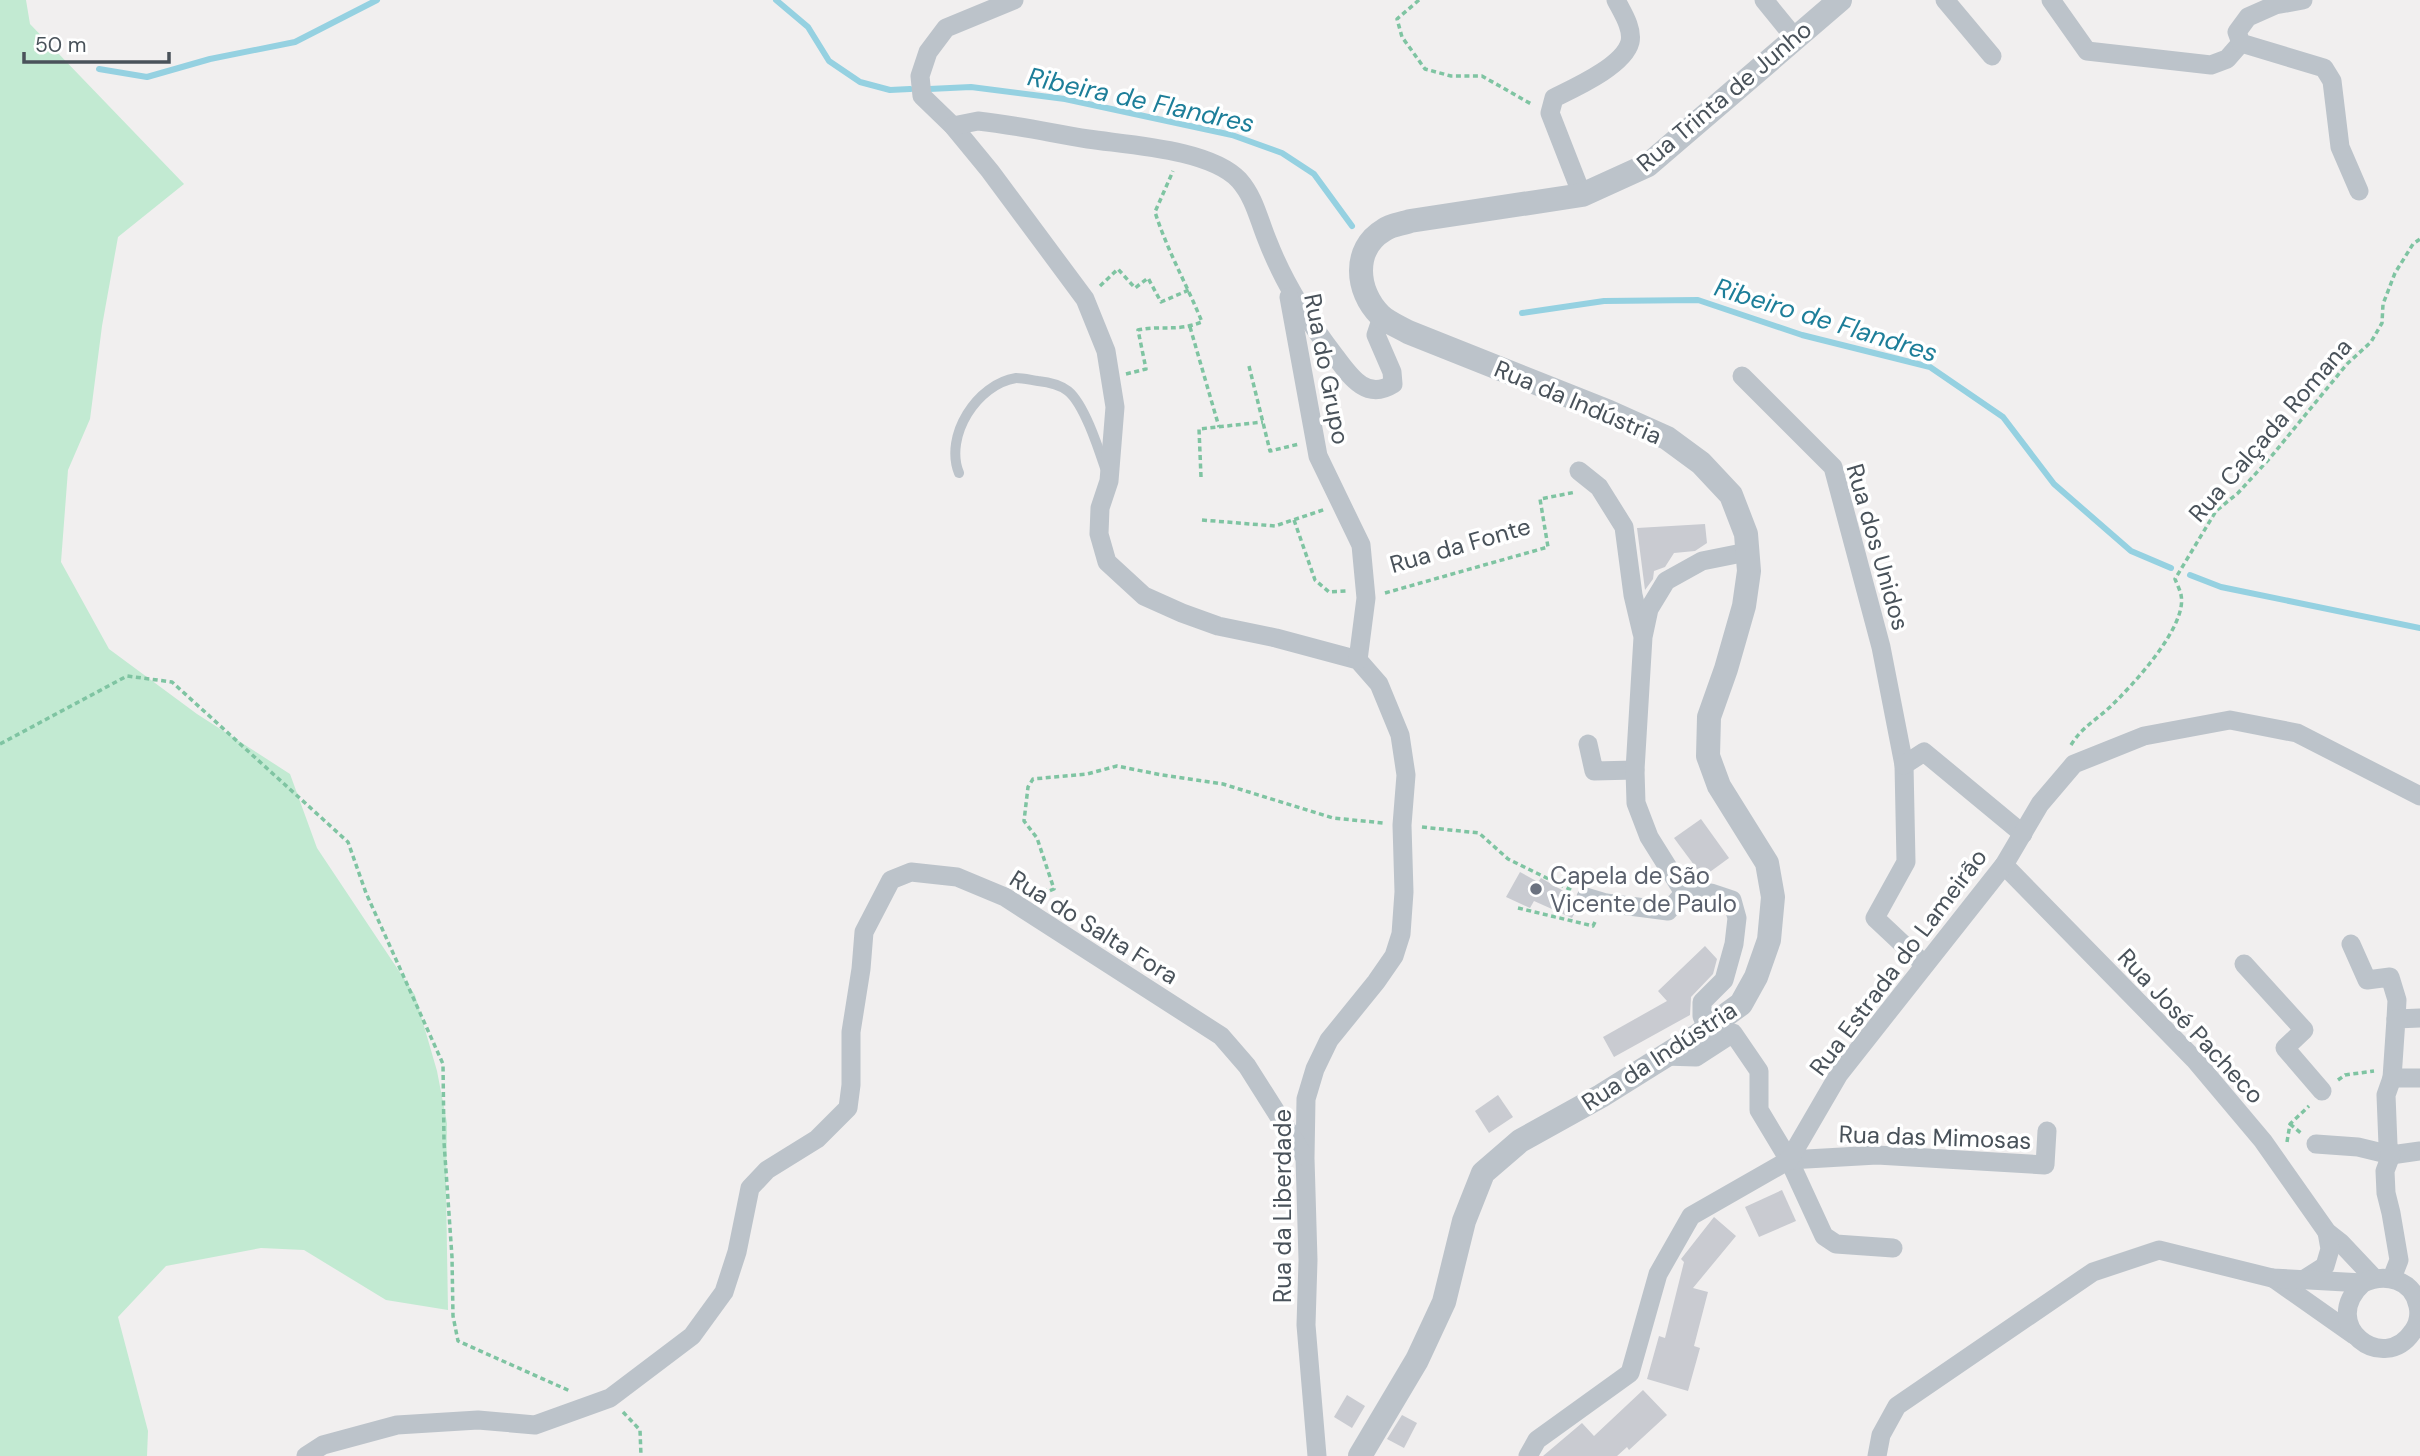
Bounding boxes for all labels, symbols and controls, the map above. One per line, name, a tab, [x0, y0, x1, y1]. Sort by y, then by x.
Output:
street label: Rua Trinta de Junho	[1630, 14, 1818, 178]
scale bar	[24, 21, 170, 65]
text: 50 m	[35, 31, 86, 59]
water label: Ribeira de Flandres	[1025, 59, 1257, 141]
water label: Ribeiro de Flandres	[1710, 270, 1942, 370]
street label: Rua do Grupo	[1297, 291, 1357, 447]
street label: Rua Calçada Romana	[2182, 332, 2358, 528]
street label: Rua da Indústria	[1490, 353, 1666, 451]
street label: Rua dos Unidos	[1839, 460, 1917, 634]
street label: Rua da Fonte	[1386, 510, 1534, 580]
street label: Rua Estrada do Lameirão	[1802, 842, 1994, 1082]
place label: Capela de São Vicente de Paulo	[1550, 860, 1737, 919]
street label: Rua do Salta Fora	[1004, 863, 1184, 991]
marker: Capela de São Vicente de Paulo	[1528, 881, 1544, 897]
street label: Rua José Pacheco	[2111, 942, 2271, 1110]
street label: Rua da Indústria	[1576, 994, 1742, 1118]
street label: Rua da Liberdade	[1267, 1109, 1298, 1303]
street label: Rua das Mimosas	[1838, 1118, 2032, 1156]

